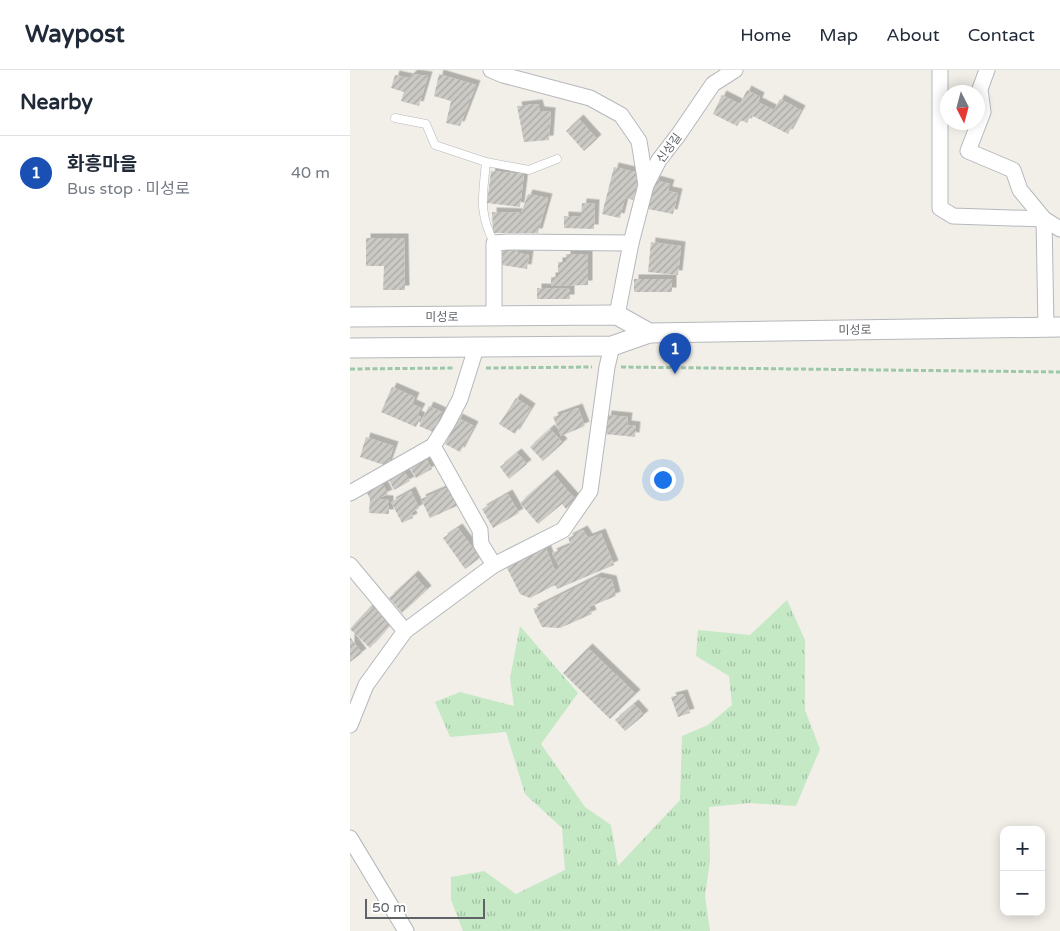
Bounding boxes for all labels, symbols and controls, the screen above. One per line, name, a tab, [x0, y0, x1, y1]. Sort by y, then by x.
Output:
text: Waypost	[25, 20, 125, 49]
text: Home	[740, 24, 791, 46]
text: Map	[819, 24, 858, 46]
text: About	[886, 24, 940, 46]
text: Contact	[968, 24, 1035, 46]
north arrow	[940, 85, 985, 130]
text: Nearby	[20, 90, 93, 115]
street label: 신성길	[654, 130, 684, 166]
text: 화흥마을	[67, 153, 137, 175]
text: 1	[31, 163, 41, 183]
text: 40 m	[291, 163, 330, 183]
text: Bus stop · 미성로	[67, 179, 190, 199]
street label: 미성로	[425, 310, 459, 324]
street label: 미성로	[838, 323, 872, 337]
pin: 1	[659, 333, 691, 374]
your location	[650, 467, 676, 493]
map controls	[1000, 826, 1045, 916]
button: +	[1000, 826, 1045, 871]
button: −	[1000, 871, 1045, 916]
scale bar	[365, 896, 485, 919]
text: 50 m	[372, 899, 406, 916]

